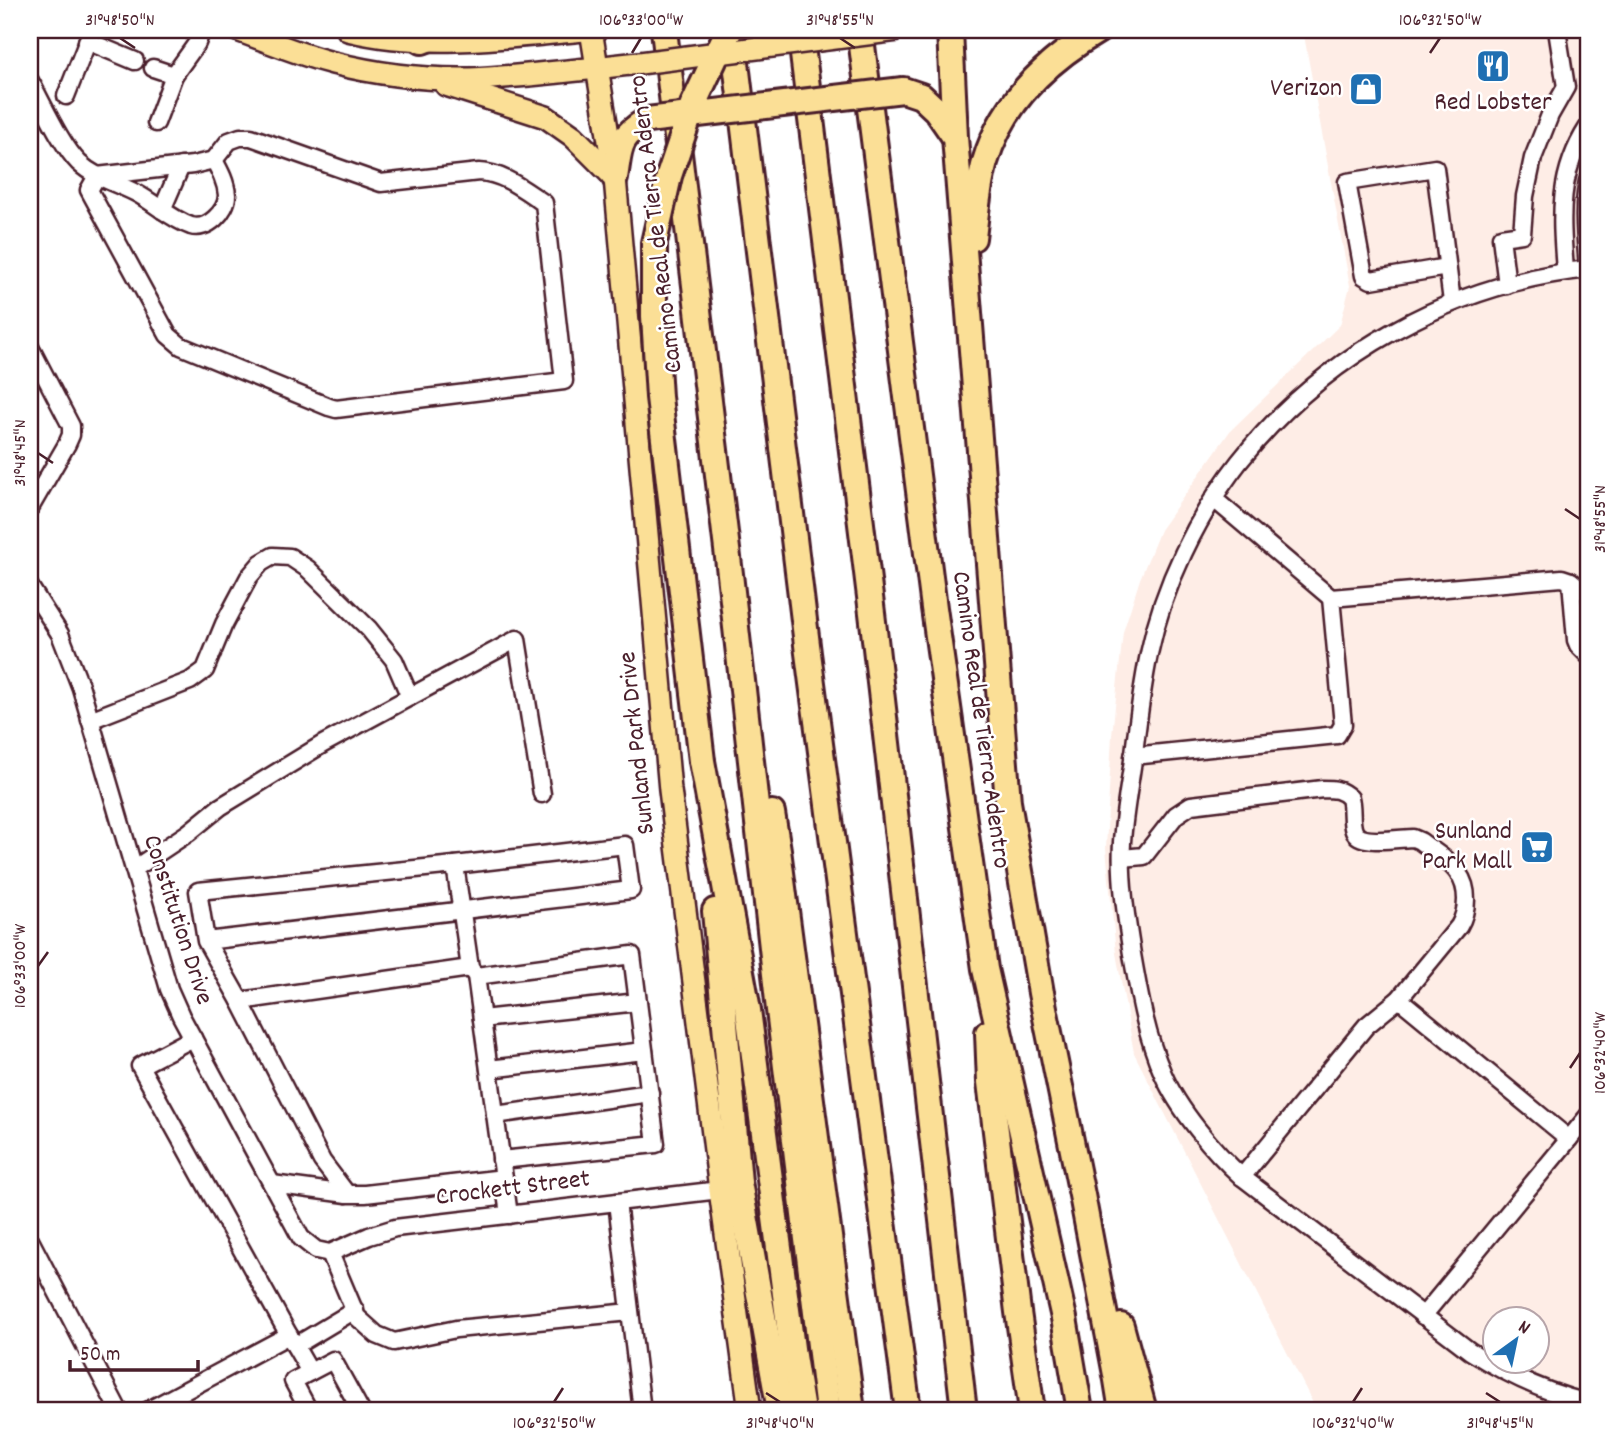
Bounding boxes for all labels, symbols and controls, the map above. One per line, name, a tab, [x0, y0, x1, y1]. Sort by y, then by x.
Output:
text: 31°48'50"N	[85, 9, 155, 34]
text: 106°33'00"W	[599, 9, 684, 34]
text: 31°48'55"N	[806, 9, 874, 34]
text: 106°32'50"W	[1399, 9, 1482, 34]
restaurant icon: Red Lobster	[1474, 47, 1512, 85]
shop icon: Verizon	[1347, 70, 1385, 108]
place label: Verizon	[1270, 71, 1342, 108]
street label: Camino Real de Tierra Adentro	[620, 73, 694, 375]
place label: Red Lobster	[1434, 85, 1552, 122]
text: 31°48'45"N	[9, 419, 34, 487]
text: 31°48'55"N	[1589, 485, 1614, 553]
street label: Camino Real de Tierra Adentro	[941, 569, 1019, 871]
street label: Sunland Park Drive	[610, 650, 666, 836]
place label: Sunland Park Mall	[1422, 814, 1512, 881]
supermarket icon: Sunland Park Mall	[1518, 828, 1556, 866]
street label: Constitution Drive	[132, 830, 222, 1010]
text: 106°33'00"W	[9, 923, 34, 1008]
text: 106°32'40"W	[1589, 1011, 1614, 1094]
street label: Crockett Street	[434, 1161, 593, 1217]
north arrow	[1482, 1304, 1552, 1374]
text: N	[1512, 1315, 1535, 1343]
scale bar	[70, 1329, 198, 1373]
text: 50 m	[80, 1341, 120, 1371]
text: 106°32'50"W	[513, 1412, 596, 1437]
text: 31°48'40"N	[746, 1412, 814, 1437]
text: 106°32'40"W	[1312, 1412, 1395, 1437]
text: 31°48'45"N	[1466, 1412, 1534, 1437]

